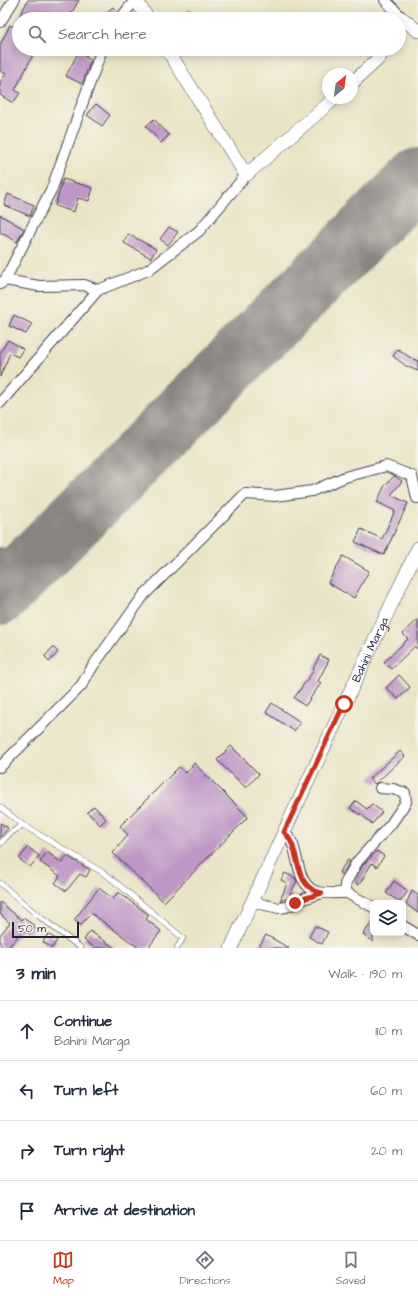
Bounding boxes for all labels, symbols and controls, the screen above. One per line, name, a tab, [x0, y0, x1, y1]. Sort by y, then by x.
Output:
search box	[12, 12, 406, 56]
icon: search	[26, 23, 48, 45]
text: Search here	[58, 24, 147, 45]
north arrow	[322, 68, 358, 104]
street label: Bahini Marga	[347, 615, 393, 685]
route start	[335, 695, 353, 713]
route end	[286, 894, 304, 912]
map controls	[370, 900, 406, 936]
button: layers	[370, 900, 406, 936]
scale bar	[12, 920, 79, 939]
text: 50 m	[18, 921, 46, 936]
text: 3 min	[16, 962, 56, 986]
text: Walk · 190 m	[328, 965, 402, 983]
text: Continue	[54, 1011, 112, 1032]
icon: ahead	[16, 1020, 38, 1042]
text: 110 m	[375, 1022, 402, 1040]
text: Bahini Marga	[54, 1032, 130, 1050]
icon: left	[16, 1080, 38, 1102]
text: Turn left	[54, 1080, 118, 1101]
text: 60 m	[370, 1082, 402, 1100]
icon: right	[16, 1140, 38, 1162]
text: Turn right	[54, 1140, 125, 1161]
text: 20 m	[371, 1142, 402, 1160]
icon: arrive	[16, 1200, 38, 1222]
text: Arrive at destination	[54, 1200, 195, 1221]
tab: Map	[52, 1249, 74, 1288]
tab: Directions	[179, 1249, 231, 1288]
tab: Saved	[336, 1249, 366, 1288]

